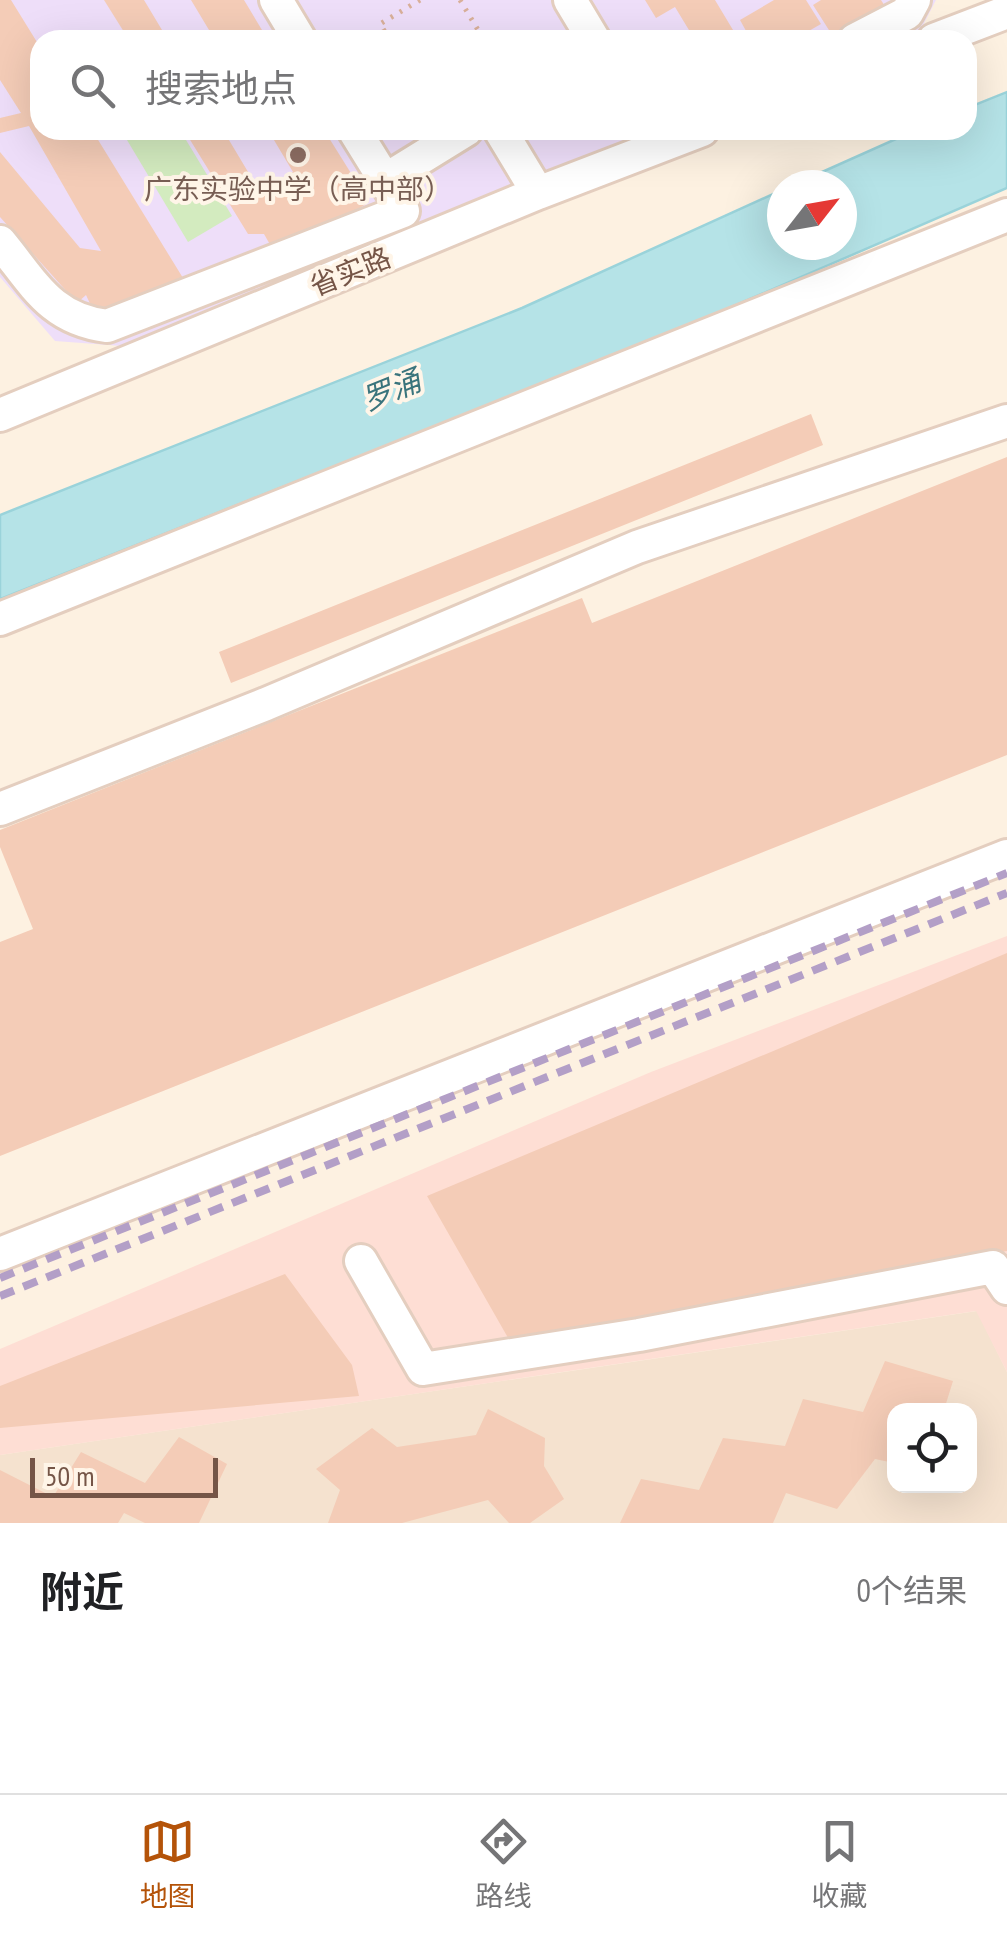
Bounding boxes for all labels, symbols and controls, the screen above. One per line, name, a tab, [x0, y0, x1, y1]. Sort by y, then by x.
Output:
search box	[30, 30, 977, 140]
icon: search	[65, 58, 120, 113]
text: 搜索地点	[145, 63, 297, 112]
marker: 广东实验中学（高中部）	[287, 144, 309, 166]
place label: 广东实验中学（高中部）	[144, 170, 452, 207]
north arrow	[767, 170, 857, 260]
street label: 省实路	[304, 238, 396, 304]
water label: 罗涌	[356, 359, 429, 418]
map controls	[887, 1403, 977, 1493]
button: locate	[887, 1403, 977, 1493]
scale bar	[30, 1453, 218, 1498]
text: 50 m	[45, 1457, 94, 1494]
text: 附近	[40, 1564, 124, 1619]
text: 0个结果	[857, 1569, 967, 1611]
tab: 地图	[140, 1814, 196, 1914]
tab: 路线	[475, 1814, 531, 1914]
tab: 收藏	[811, 1814, 867, 1914]

